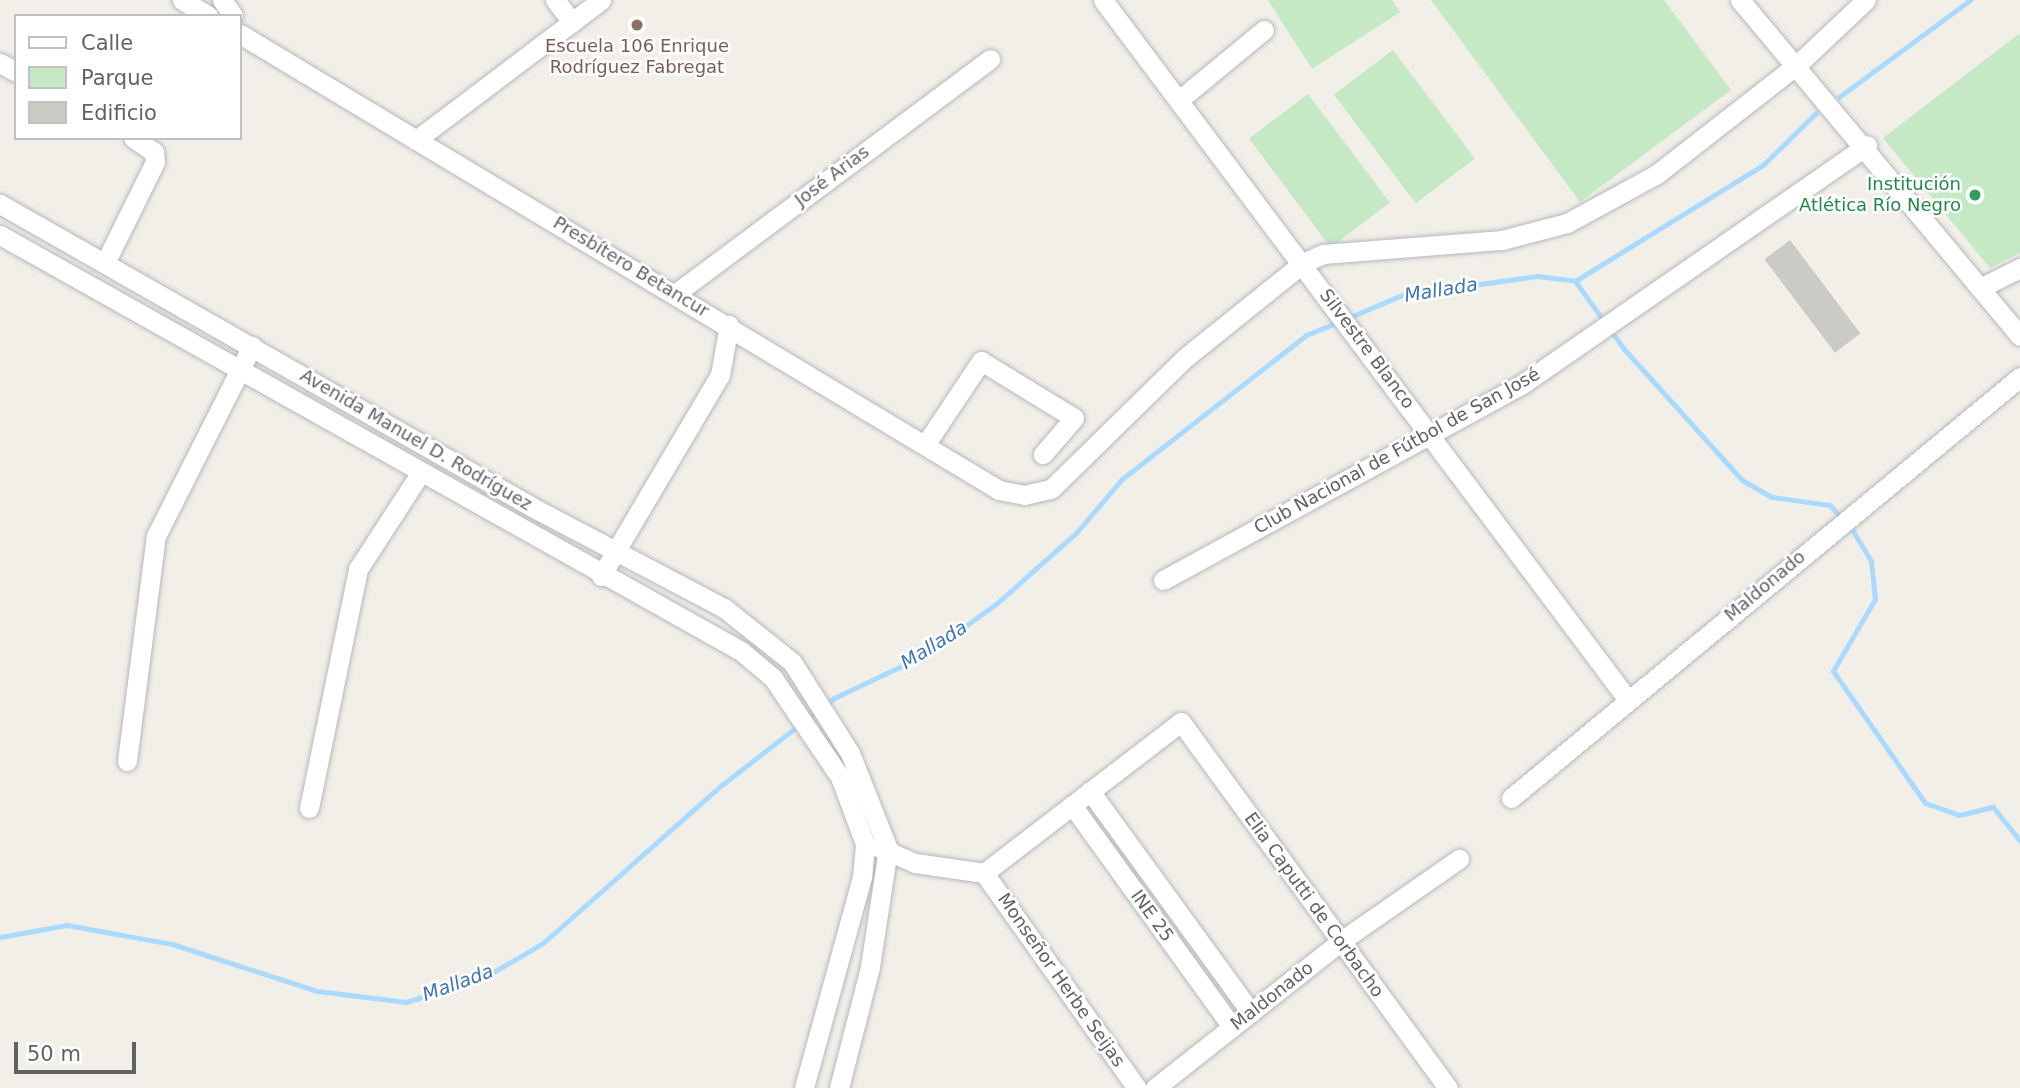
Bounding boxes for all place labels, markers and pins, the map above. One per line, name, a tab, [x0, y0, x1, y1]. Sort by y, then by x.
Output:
marker: Escuela 106 Enrique Rodríguez Fabregat	[629, 17, 645, 33]
place label: Escuela 106 Enrique Rodríguez Fabregat	[545, 36, 729, 78]
place label: Institución Atlética Río Negro	[1799, 174, 1961, 216]
marker: Institución Atlética Río Negro	[1967, 187, 1983, 203]

